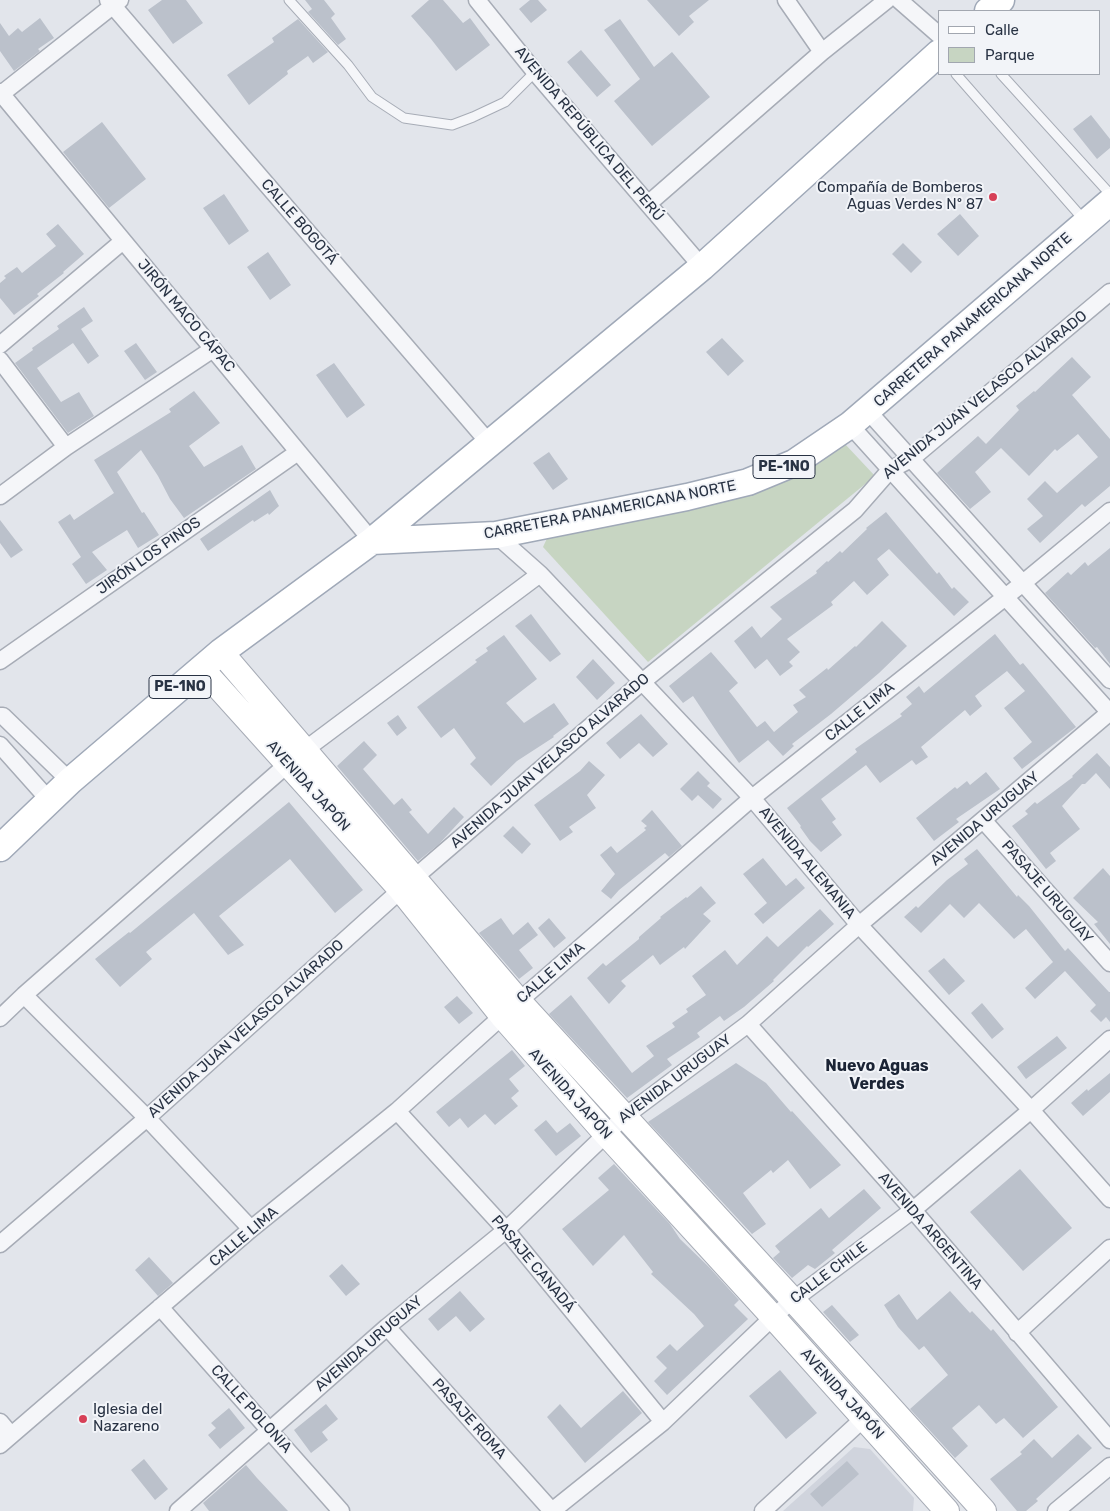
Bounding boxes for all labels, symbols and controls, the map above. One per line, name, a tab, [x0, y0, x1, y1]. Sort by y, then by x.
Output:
legend	[938, 10, 1100, 75]
text: Calle	[985, 21, 1019, 39]
street label: AVENIDA REPÚBLICA DEL PERÚ	[511, 43, 667, 225]
text: Parque	[985, 46, 1035, 64]
street label: CALLE BOGOTÁ	[257, 176, 341, 268]
place label: Compañía de Bomberos Aguas Verdes Nº 87	[817, 179, 983, 214]
marker: Compañía de Bomberos Aguas Verdes Nº 87	[987, 191, 999, 203]
street label: CARRETERA PANAMERICANA NORTE	[870, 229, 1076, 411]
street label: JIRÓN MACO CÁPAC	[133, 256, 239, 376]
street label: AVENIDA JUAN VELASCO ALVARADO	[879, 307, 1091, 483]
road number: PE-1NO	[753, 456, 815, 478]
street label: CARRETERA PANAMERICANA NORTE	[482, 477, 738, 543]
street label: JIRÓN LOS PINOS	[94, 513, 204, 599]
street label: AVENIDA JUAN VELASCO ALVARADO	[447, 670, 653, 852]
road number: PE-1NO	[149, 676, 211, 699]
street label: CALLE LIMA	[822, 679, 898, 745]
street label: AVENIDA JAPÓN	[262, 737, 354, 835]
street label: AVENIDA URUGUAY	[927, 768, 1043, 870]
street label: AVENIDA ALEMANIA	[755, 803, 859, 923]
street label: PASAJE URUGUAY	[997, 837, 1097, 947]
street label: AVENIDA JUAN VELASCO ALVARADO	[144, 936, 348, 1122]
street label: CALLE LIMA	[513, 939, 589, 1007]
street label: AVENIDA URUGUAY	[615, 1031, 735, 1127]
street label: AVENIDA JAPÓN	[524, 1045, 616, 1143]
district label: Nuevo Aguas Verdes	[825, 1056, 929, 1094]
street label: AVENIDA ARGENTINA	[874, 1169, 986, 1293]
street label: CALLE LIMA	[206, 1203, 282, 1271]
street label: PASAJE CANADÁ	[487, 1212, 579, 1316]
street label: CALLE CHILE	[787, 1238, 871, 1308]
street label: AVENIDA URUGUAY	[312, 1292, 426, 1396]
street label: AVENIDA JAPÓN	[796, 1345, 888, 1443]
street label: CALLE POLONIA	[207, 1361, 295, 1457]
street label: PASAJE ROMA	[428, 1375, 510, 1463]
place label: Iglesia del Nazareno	[93, 1401, 162, 1436]
marker: Iglesia del Nazareno	[77, 1413, 89, 1425]

